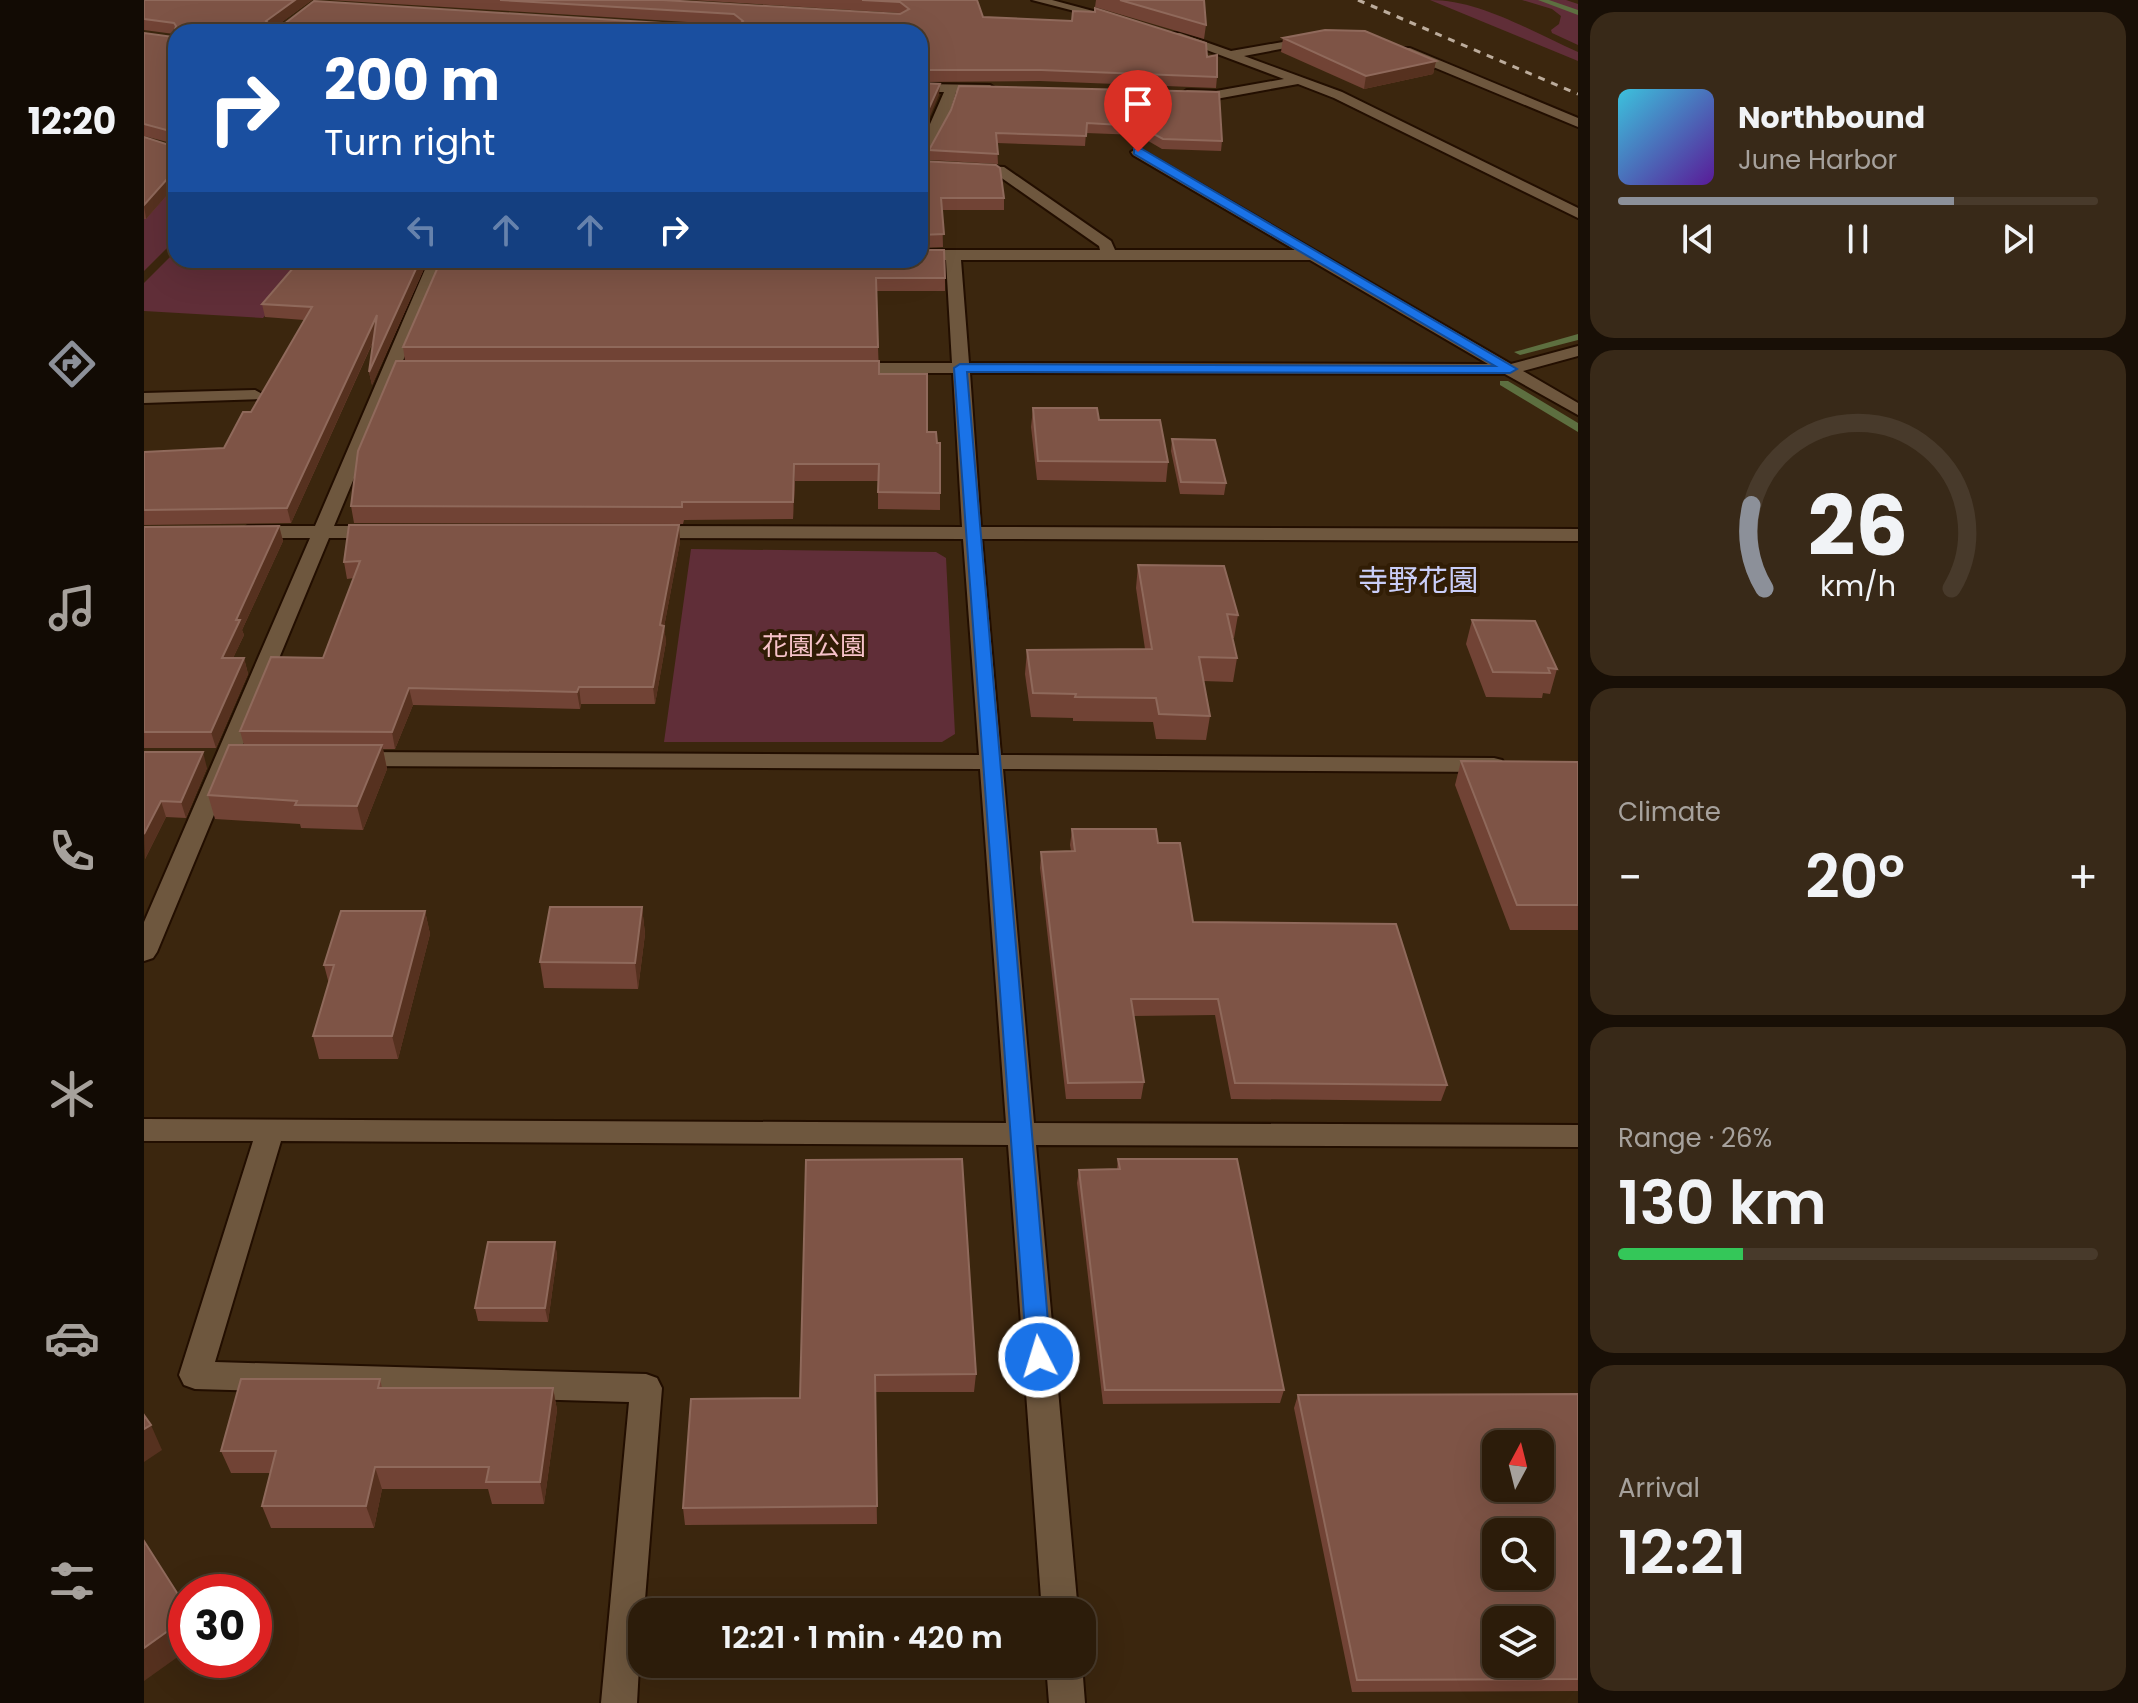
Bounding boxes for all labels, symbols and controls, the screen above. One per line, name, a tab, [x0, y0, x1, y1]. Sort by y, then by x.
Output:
text: 200 m	[324, 41, 500, 120]
icon: right	[192, 56, 296, 160]
pin	[1104, 70, 1172, 152]
icon: arrive	[1116, 82, 1160, 126]
text: 12:20	[28, 96, 116, 147]
text: Northbound	[1738, 96, 1925, 139]
text: Turn right	[324, 117, 495, 168]
text: June Harbor	[1738, 142, 1897, 178]
icon: left	[400, 208, 444, 252]
icon: ahead	[484, 208, 528, 252]
icon: ahead	[568, 208, 612, 252]
icon: right	[652, 208, 696, 252]
icon: previous	[1676, 217, 1720, 261]
icon: pause	[1836, 217, 1880, 261]
icon: next	[1996, 217, 2040, 261]
icon: directions	[44, 336, 100, 392]
text: 26	[1808, 468, 1908, 584]
district label: 寺野花園	[1358, 559, 1478, 602]
text: km/h	[1820, 566, 1896, 606]
icon: music	[44, 580, 100, 636]
park label: 花園公園	[762, 628, 866, 664]
text: Climate	[1618, 794, 1721, 830]
icon: phone	[44, 823, 100, 879]
text: 20°	[1805, 835, 1905, 919]
text: −	[1618, 847, 1642, 908]
text: +	[2068, 847, 2098, 908]
icon: climate	[44, 1066, 100, 1122]
text: Range · 26%	[1618, 1120, 1772, 1156]
text: 130 km	[1618, 1161, 1827, 1245]
icon: car	[44, 1310, 100, 1366]
position arrow	[997, 1315, 1081, 1399]
north arrow	[1482, 1430, 1554, 1502]
map controls	[1482, 1430, 1554, 1678]
text: Arrival	[1618, 1470, 1700, 1506]
text: 12:21	[1618, 1511, 1746, 1595]
button: search	[1482, 1518, 1554, 1590]
icon: filters	[44, 1553, 100, 1609]
speed limit sign: 30	[168, 1574, 272, 1678]
button: layers	[1482, 1606, 1554, 1678]
text: 12:21 · 1 min · 420 m	[721, 1616, 1003, 1659]

